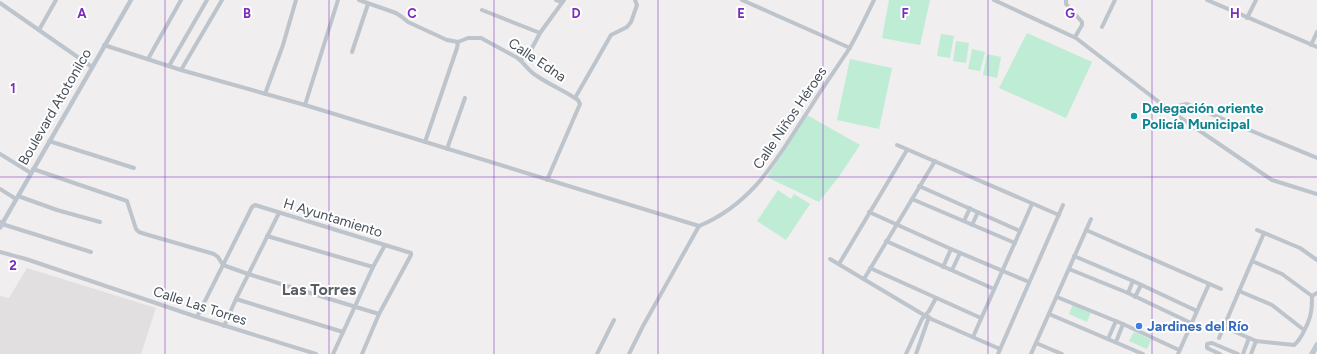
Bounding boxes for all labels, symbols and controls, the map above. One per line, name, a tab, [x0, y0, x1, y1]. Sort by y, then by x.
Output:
text: A	[77, 6, 87, 21]
text: B	[243, 6, 251, 21]
text: C	[407, 6, 417, 21]
text: D	[571, 6, 581, 21]
text: E	[737, 6, 745, 21]
text: F	[901, 6, 909, 21]
text: G	[1065, 6, 1075, 21]
text: H	[1230, 6, 1240, 21]
street label: Calle Edna	[505, 35, 569, 85]
street label: Boulevard Atotonilco	[15, 46, 95, 168]
street label: Calle Niños Héroes	[749, 64, 831, 172]
text: 1	[10, 81, 16, 96]
place label: Delegación oriente Policía Municipal	[1142, 100, 1264, 133]
marker: Delegación oriente Policía Municipal	[1129, 111, 1139, 121]
street label: H Ayuntamiento	[281, 195, 385, 241]
text: 2	[9, 258, 17, 273]
district label: Las Torres	[282, 280, 357, 299]
street label: Calle Las Torres	[151, 283, 249, 329]
place label: Jardines del Río	[1147, 318, 1249, 335]
marker: Jardines del Río	[1134, 321, 1144, 331]

